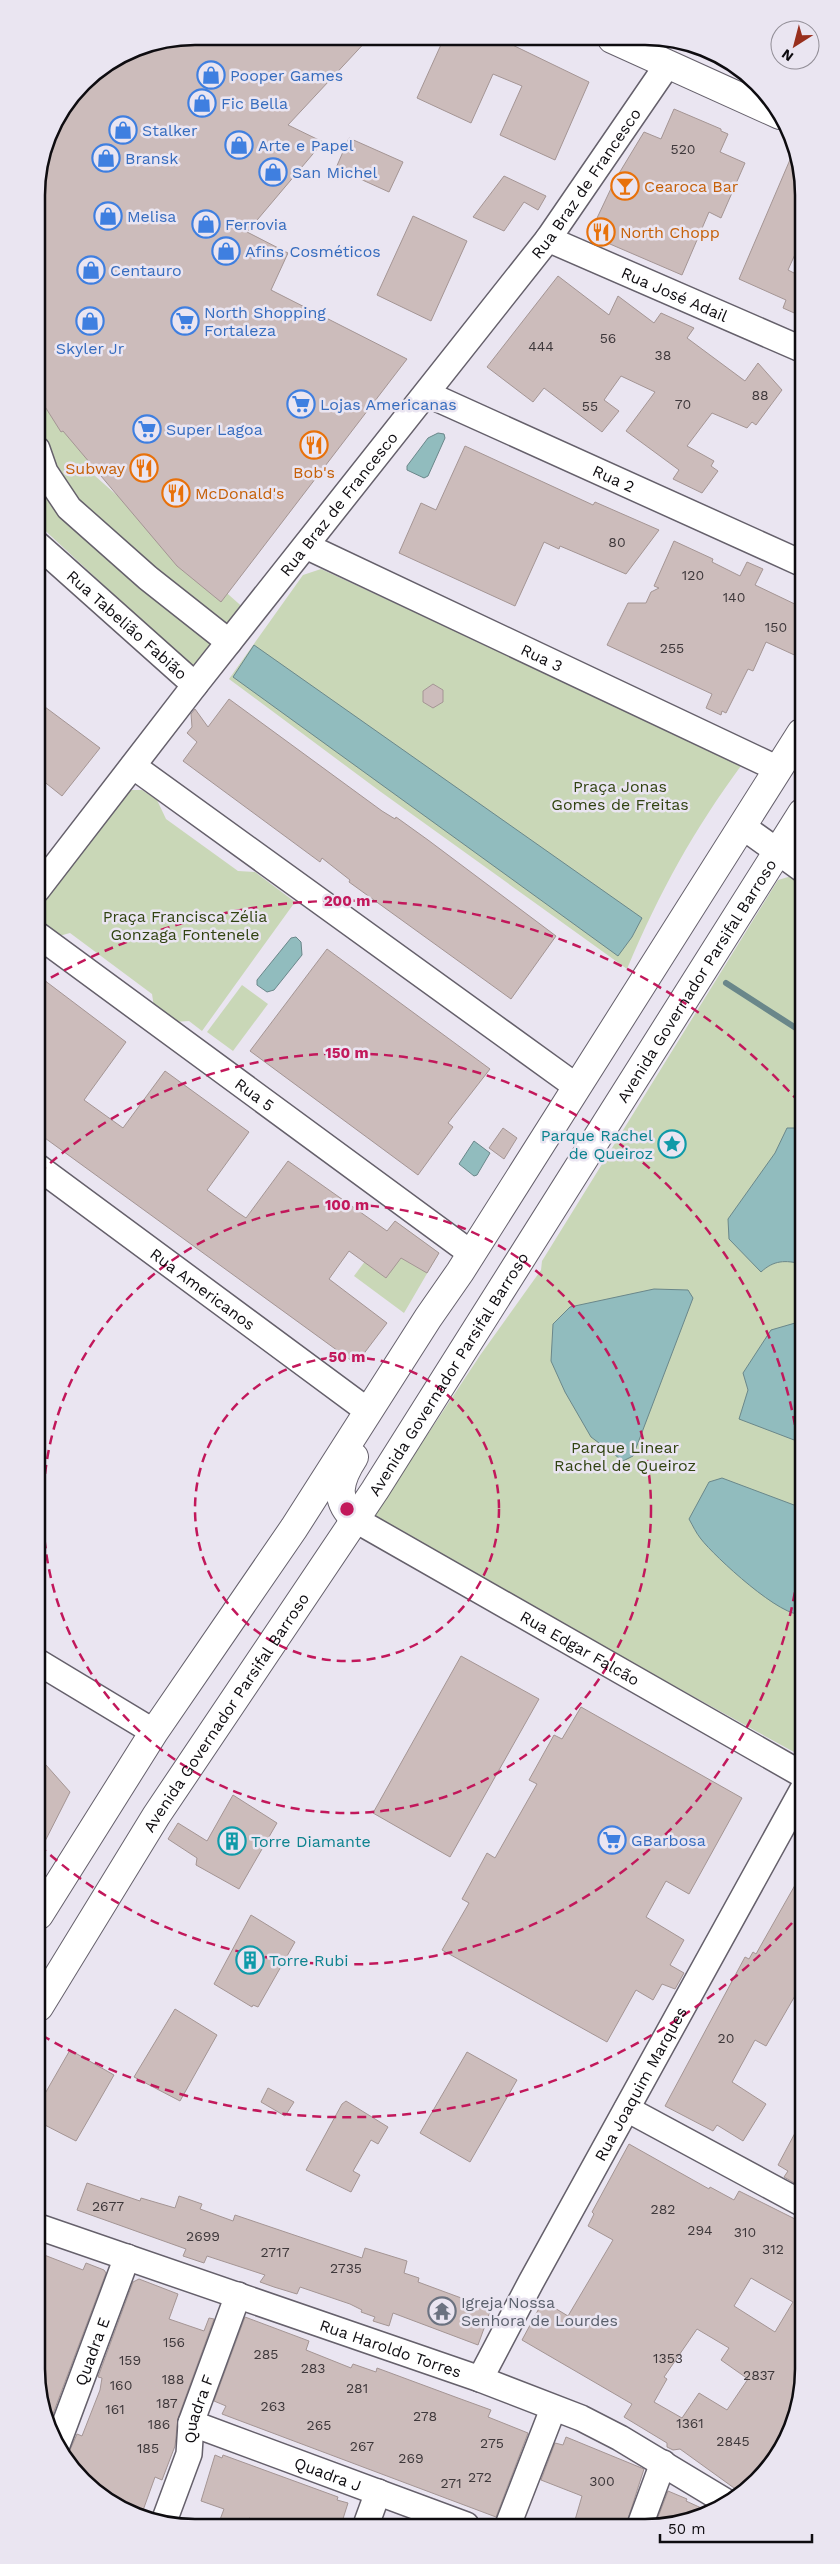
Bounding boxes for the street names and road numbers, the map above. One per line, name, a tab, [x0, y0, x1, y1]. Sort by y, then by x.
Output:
street label: Rua Braz de Francesco	[527, 104, 644, 262]
street label: Rua José Adail	[619, 263, 731, 325]
street label: Rua Braz de Francesco	[276, 428, 401, 580]
street label: Rua 2	[590, 461, 638, 496]
street label: Rua Tabelião Fabião	[63, 566, 191, 683]
street label: Rua 3	[518, 640, 566, 675]
street label: Avenida Governador Parsifal Barroso	[613, 855, 780, 1106]
street label: Rua 5	[231, 1074, 278, 1115]
street label: Rua Americanos	[147, 1244, 259, 1334]
street label: Avenida Governador Parsifal Barroso	[364, 1249, 532, 1499]
street label: Avenida Governador Parsifal Barroso	[139, 1589, 313, 1835]
street label: Rua Edgar Falcão	[517, 1606, 643, 1689]
street label: Rua Joaquim Marques	[590, 2003, 691, 2164]
street label: Quadra E	[70, 2314, 113, 2388]
street label: Rua Haroldo Torres	[317, 2315, 464, 2381]
street label: Quadra F	[180, 2372, 218, 2444]
street label: Quadra J	[292, 2453, 364, 2495]

